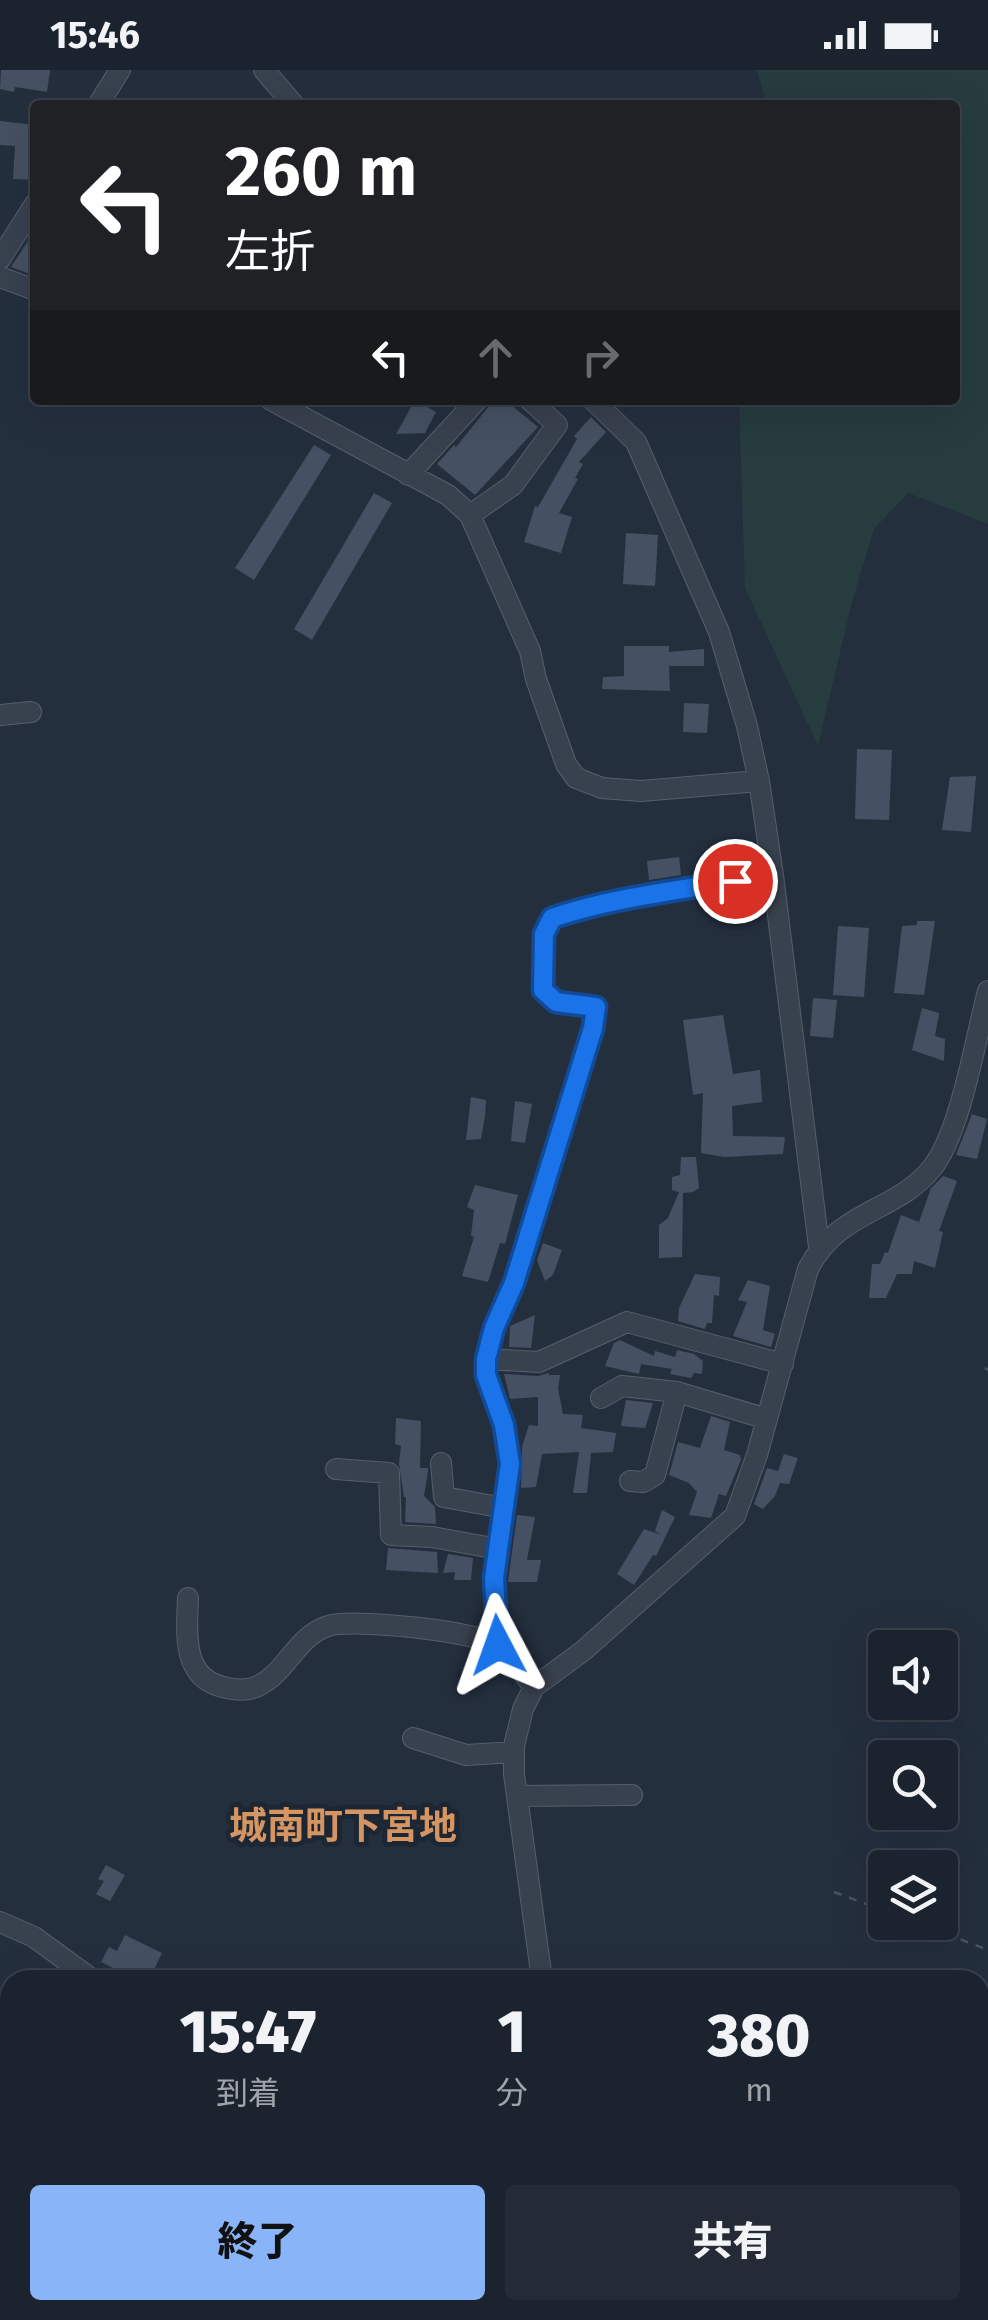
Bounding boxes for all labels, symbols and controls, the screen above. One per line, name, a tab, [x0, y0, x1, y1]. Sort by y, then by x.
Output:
text: 15:46	[50, 12, 140, 58]
text: 260 m	[225, 130, 417, 214]
icon: left	[60, 140, 190, 270]
text: 左折	[225, 225, 315, 279]
icon: left	[363, 330, 418, 385]
icon: ahead	[468, 330, 523, 385]
icon: right	[573, 330, 628, 385]
pin	[693, 839, 778, 924]
icon: arrive	[708, 854, 763, 909]
position arrow	[446, 1593, 550, 1697]
map controls	[868, 1630, 958, 1940]
button: sound	[868, 1630, 958, 1720]
button: search	[868, 1740, 958, 1830]
district label: 城南町下宮地	[229, 1803, 457, 1849]
button: layers	[868, 1850, 958, 1940]
text: 15:47	[180, 1996, 316, 2068]
text: 1	[498, 1996, 526, 2068]
text: 380	[708, 2000, 810, 2072]
text: m	[745, 2071, 773, 2109]
text: 到着	[216, 2074, 280, 2112]
text: 分	[496, 2074, 528, 2112]
button: 終了	[30, 2185, 485, 2300]
button: 共有	[505, 2185, 960, 2300]

